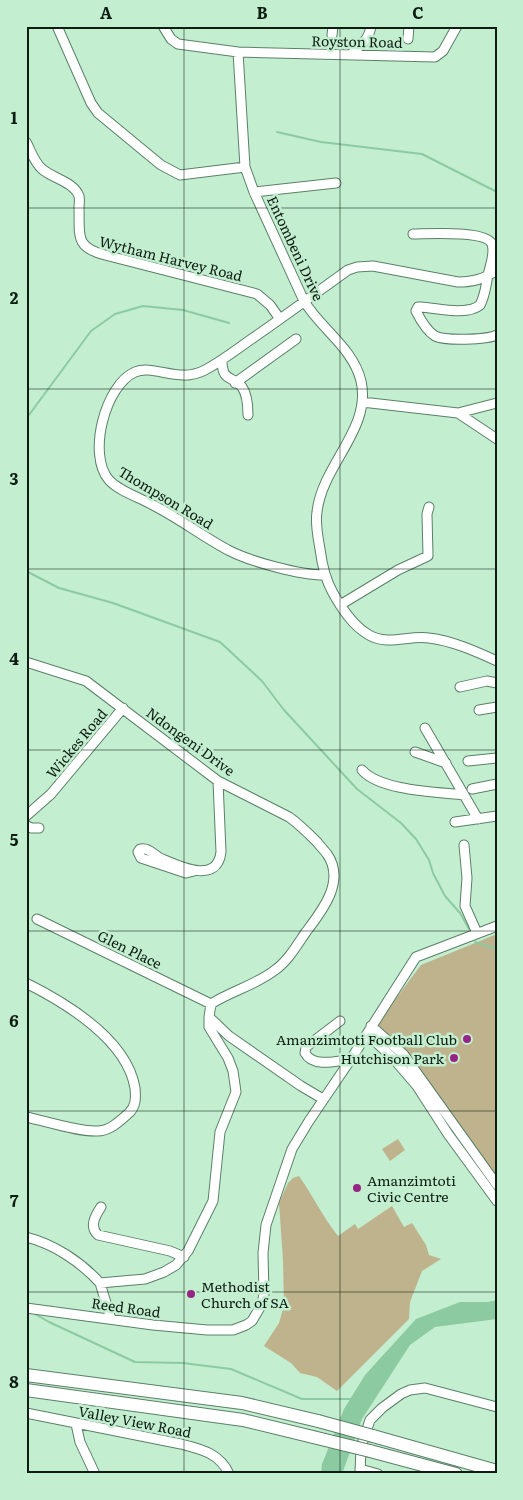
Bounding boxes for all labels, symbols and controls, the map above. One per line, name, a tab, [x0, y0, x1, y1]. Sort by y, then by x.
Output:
text: A	[100, 0, 112, 24]
text: B	[256, 0, 268, 24]
text: C	[412, 0, 424, 24]
street label: Royston Road	[311, 30, 403, 52]
text: 1	[11, 105, 18, 129]
street label: Entombeni Drive	[263, 192, 329, 304]
street label: Wytham Harvey Road	[97, 231, 245, 286]
text: 2	[10, 285, 19, 309]
street label: Thompson Road	[115, 461, 218, 533]
text: 3	[10, 466, 19, 490]
text: 4	[9, 646, 19, 670]
street label: Ndongeni Drive	[143, 702, 239, 780]
street label: Wickes Road	[41, 704, 111, 782]
text: 5	[10, 827, 19, 851]
street label: Glen Place	[95, 925, 165, 973]
text: 6	[9, 1008, 19, 1032]
place label: Amanzimtoti Football Club	[276, 1029, 457, 1049]
marker: Amanzimtoti Football Club	[461, 1033, 473, 1045]
place label: Hutchison Park	[340, 1048, 444, 1068]
marker: Hutchison Park	[448, 1052, 460, 1064]
place label: Amanzimtoti Civic Centre	[367, 1170, 456, 1206]
marker: Amanzimtoti Civic Centre	[351, 1182, 363, 1194]
text: 7	[10, 1188, 19, 1212]
place label: Methodist Church of SA	[201, 1276, 289, 1312]
marker: Methodist Church of SA	[185, 1288, 197, 1300]
street label: Reed Road	[90, 1292, 162, 1322]
text: 8	[9, 1369, 19, 1393]
street label: Valley View Road	[77, 1400, 194, 1442]

